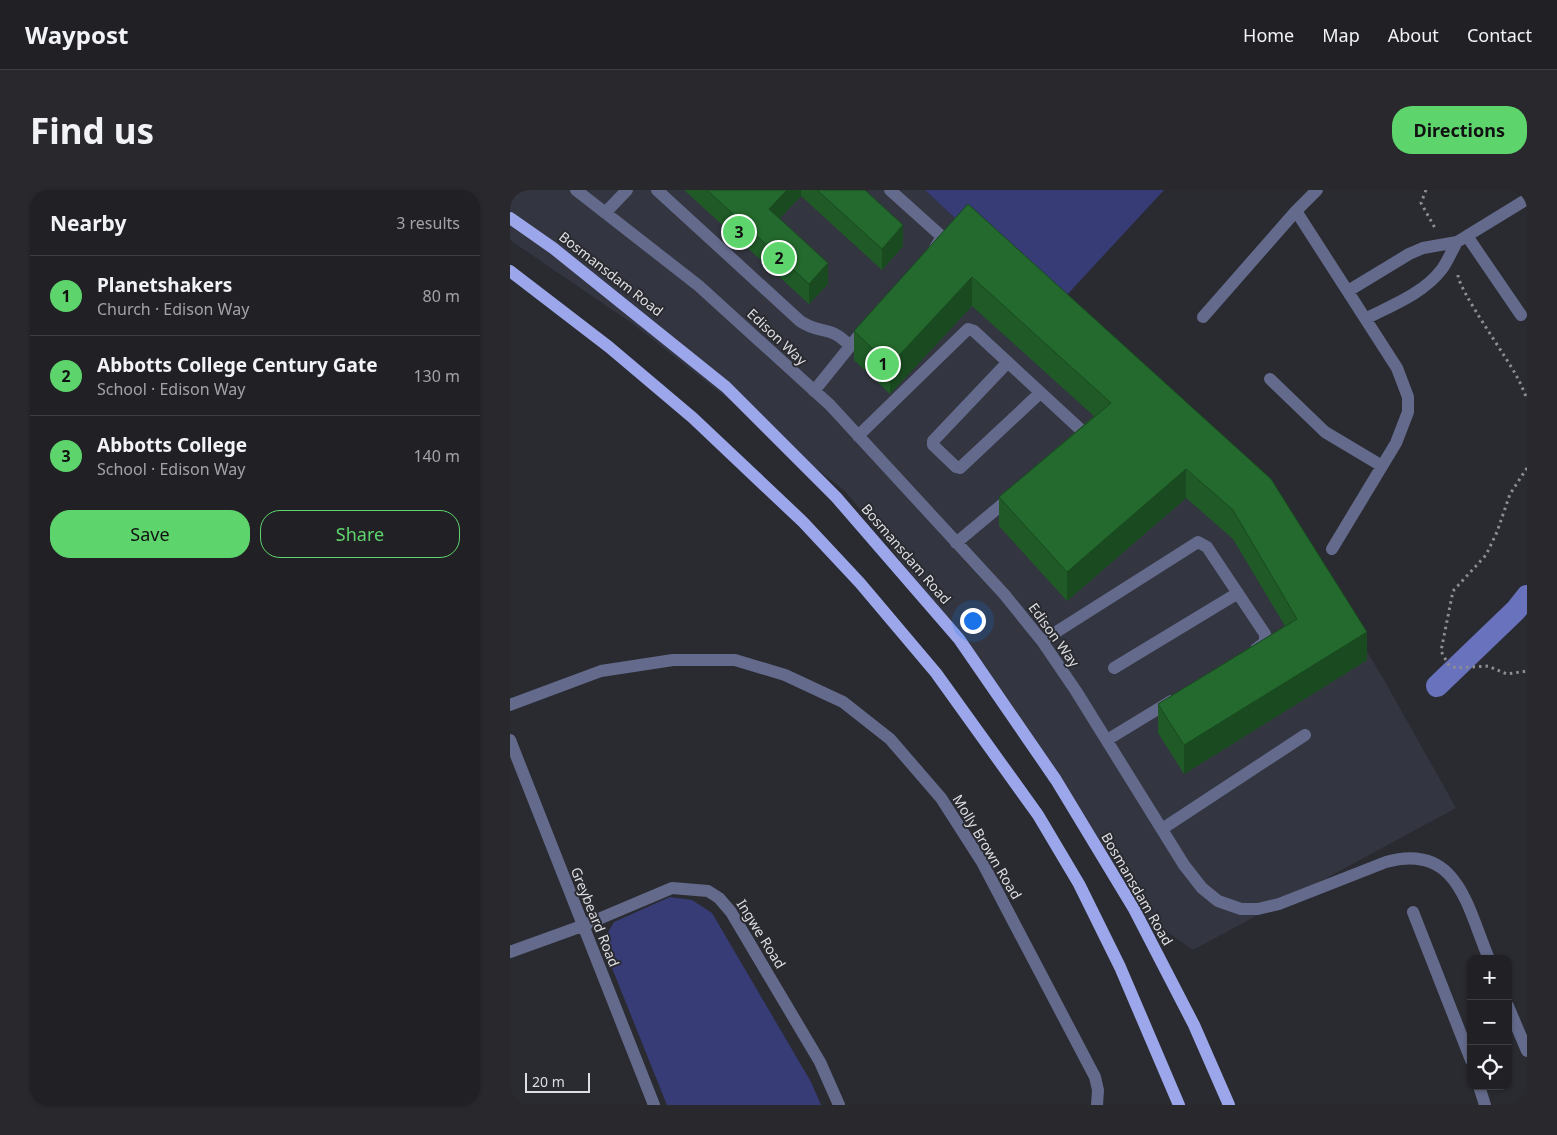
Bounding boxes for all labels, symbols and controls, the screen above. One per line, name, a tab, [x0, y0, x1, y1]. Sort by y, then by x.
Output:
text: Waypost	[25, 18, 128, 51]
text: Home	[1243, 23, 1294, 47]
text: Map	[1322, 23, 1360, 47]
text: About	[1388, 23, 1439, 47]
text: Contact	[1467, 23, 1532, 47]
button: Directions	[1392, 106, 1527, 154]
text: Find us	[30, 107, 154, 154]
text: Nearby	[50, 209, 126, 237]
text: 3 results	[396, 212, 460, 234]
pin: 3	[723, 213, 755, 251]
street label: Bosmansdam Road	[555, 227, 667, 320]
pin: 2	[763, 239, 795, 277]
text: Planetshakers	[97, 272, 232, 298]
text: 1	[61, 285, 71, 307]
text: 80 m	[423, 285, 460, 307]
text: Church · Edison Way	[97, 298, 249, 320]
street label: Edison Way	[743, 304, 812, 370]
pin: 1	[867, 345, 899, 383]
text: Abbotts College Century Gate	[97, 352, 378, 378]
text: 2	[61, 365, 71, 387]
text: 130 m	[413, 365, 460, 387]
text: School · Edison Way	[97, 378, 245, 400]
text: Abbotts College	[97, 432, 247, 458]
text: 3	[61, 445, 71, 467]
text: 140 m	[413, 445, 460, 467]
text: School · Edison Way	[97, 458, 245, 480]
street label: Bosmansdam Road	[857, 499, 955, 608]
button: Save	[50, 510, 250, 558]
button: Share	[260, 510, 460, 558]
street label: Edison Way	[1025, 599, 1085, 671]
your location	[960, 608, 986, 634]
street label: Molly Brown Road	[949, 791, 1026, 903]
street label: Bosmansdam Road	[1097, 829, 1178, 949]
street label: Greybeard Road	[567, 864, 624, 970]
street label: Ingwe Road	[733, 896, 790, 972]
map controls	[1467, 955, 1512, 1090]
button: +	[1467, 955, 1512, 1000]
button: −	[1467, 1000, 1512, 1045]
button: locate	[1467, 1045, 1512, 1090]
scale bar	[525, 1070, 590, 1093]
text: 20 m	[532, 1072, 565, 1091]

